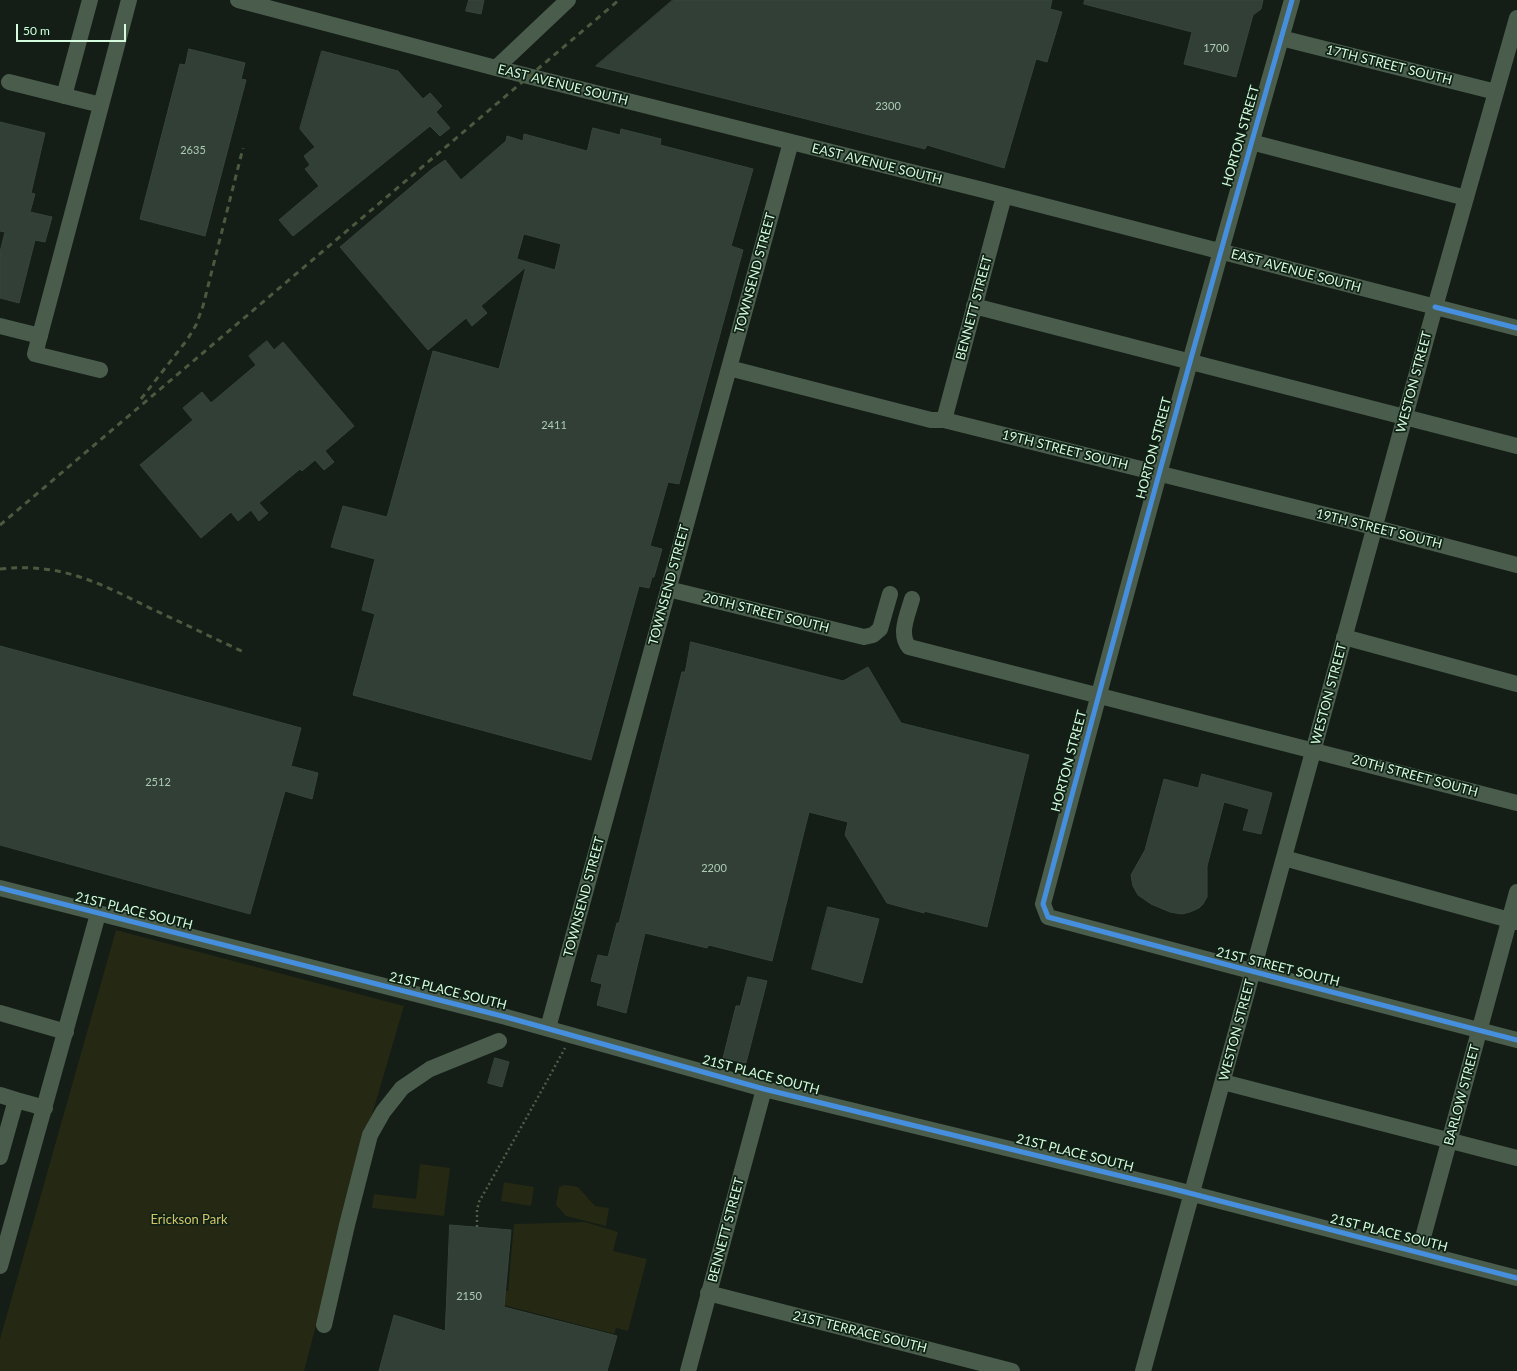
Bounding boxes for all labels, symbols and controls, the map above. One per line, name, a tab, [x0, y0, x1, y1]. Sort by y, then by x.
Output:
scale bar	[18, 16, 128, 42]
text: 50 m	[23, 23, 50, 38]
house number: 1700	[1203, 41, 1229, 55]
street label: 17TH STREET SOUTH	[1324, 42, 1454, 88]
street label: EAST AVENUE SOUTH	[496, 61, 630, 109]
street label: HORTON STREET	[1219, 84, 1263, 188]
house number: 2300	[875, 99, 901, 113]
street label: EAST AVENUE SOUTH	[810, 140, 944, 188]
house number: 2635	[180, 143, 206, 157]
street label: TOWNSEND STREET	[731, 211, 779, 335]
street label: EAST AVENUE SOUTH	[1229, 246, 1363, 296]
street label: BENNETT STREET	[953, 254, 995, 362]
street label: WESTON STREET	[1393, 330, 1435, 434]
street label: HORTON STREET	[1133, 395, 1175, 501]
house number: 2411	[541, 418, 567, 432]
street label: 19TH STREET SOUTH	[1000, 427, 1130, 473]
street label: 19TH STREET SOUTH	[1314, 506, 1444, 552]
street label: TOWNSEND STREET	[645, 523, 693, 647]
street label: 20TH STREET SOUTH	[701, 590, 831, 636]
street label: WESTON STREET	[1308, 642, 1350, 746]
street label: HORTON STREET	[1048, 708, 1090, 814]
street label: 20TH STREET SOUTH	[1350, 752, 1480, 800]
house number: 2512	[145, 775, 171, 789]
street label: TOWNSEND STREET	[560, 835, 608, 959]
house number: 2200	[701, 861, 727, 875]
street label: 21ST PLACE SOUTH	[74, 889, 194, 933]
street label: 21ST STREET SOUTH	[1215, 944, 1341, 990]
street label: 21ST PLACE SOUTH	[388, 969, 508, 1013]
street label: WESTON STREET	[1216, 978, 1258, 1082]
street label: BARLOW STREET	[1441, 1043, 1483, 1147]
street label: 21ST PLACE SOUTH	[701, 1052, 821, 1098]
street label: 21ST PLACE SOUTH	[1015, 1131, 1135, 1175]
street label: BENNETT STREET	[705, 1176, 747, 1284]
street label: 21ST PLACE SOUTH	[1329, 1211, 1449, 1255]
park label: Erickson Park	[151, 1212, 227, 1228]
house number: 2150	[456, 1289, 482, 1303]
street label: 21ST TERRACE SOUTH	[791, 1308, 929, 1356]

